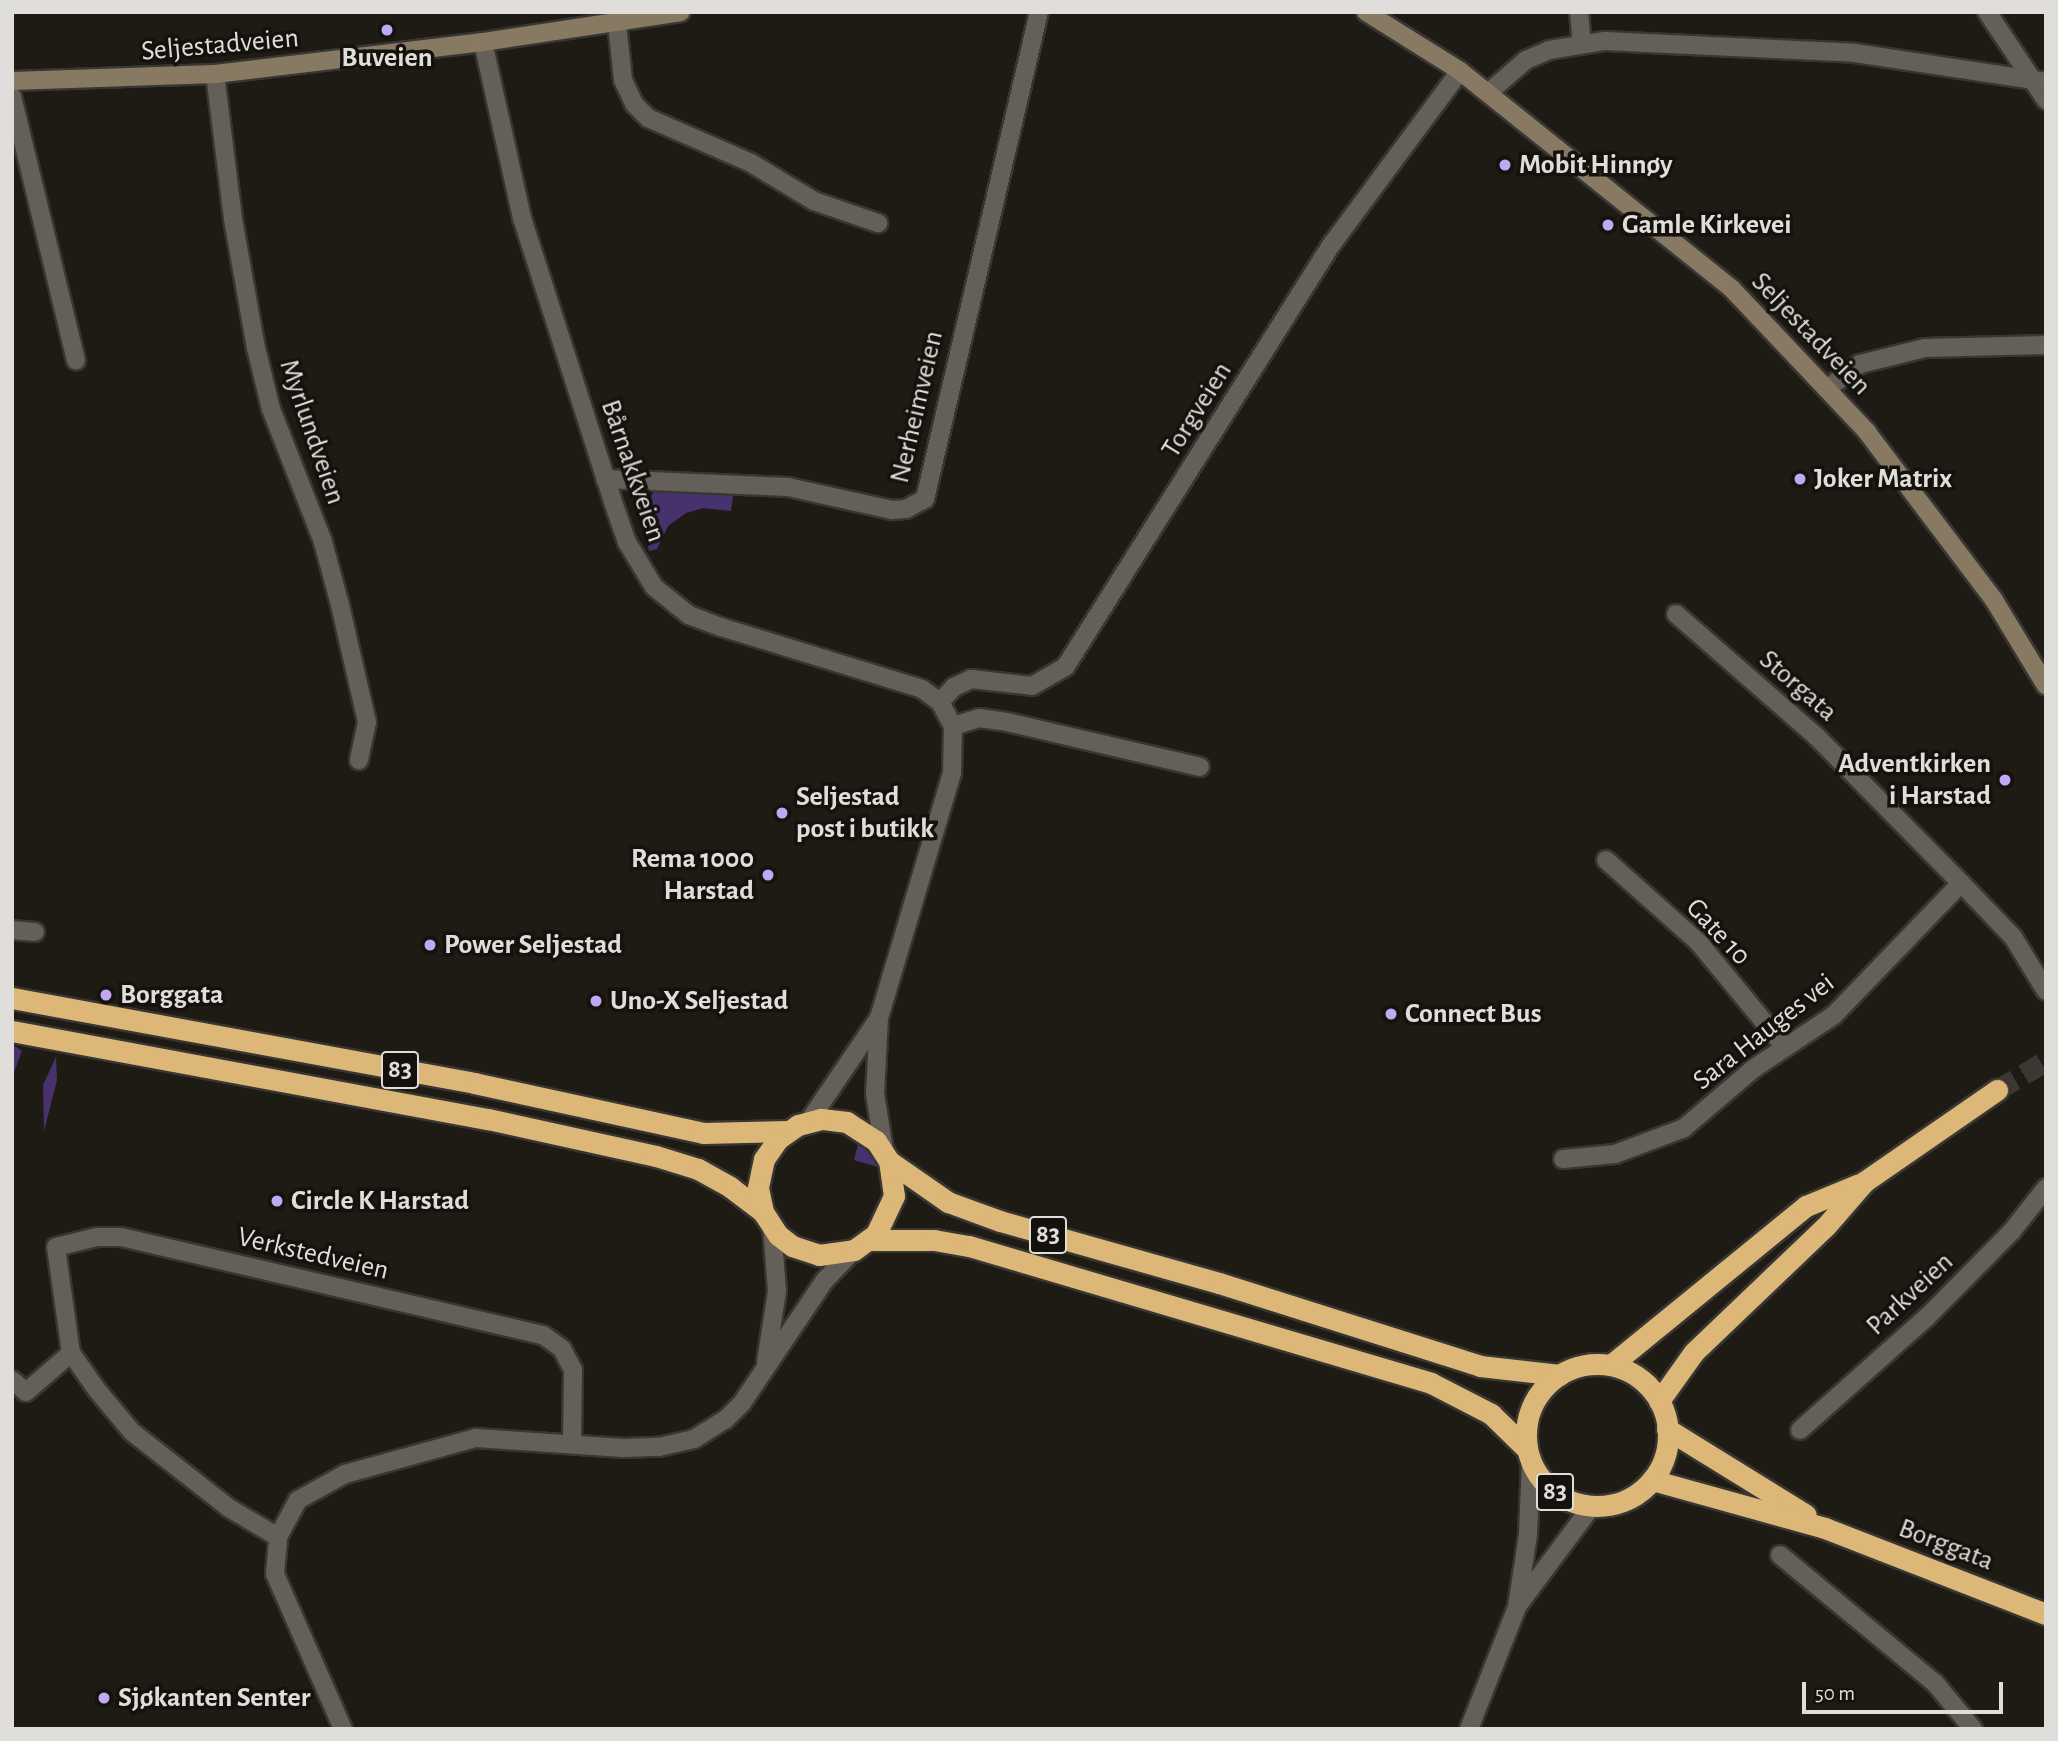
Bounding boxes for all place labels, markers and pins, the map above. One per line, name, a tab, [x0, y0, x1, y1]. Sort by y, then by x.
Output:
marker: Buveien	[379, 22, 395, 38]
place label: Buveien	[341, 41, 433, 75]
place label: Mobit Hinnøy	[1519, 148, 1673, 182]
marker: Mobit Hinnøy	[1497, 157, 1513, 173]
place label: Gamle Kirkevei	[1622, 208, 1792, 242]
marker: Gamle Kirkevei	[1600, 217, 1616, 233]
place label: Joker Matrix	[1814, 462, 1952, 496]
marker: Joker Matrix	[1792, 471, 1808, 487]
place label: Adventkirken i Harstad	[1838, 747, 1991, 813]
marker: Adventkirken i Harstad	[1997, 772, 2013, 788]
place label: Seljestad post i butikk	[796, 780, 934, 846]
marker: Seljestad post i butikk	[774, 805, 790, 821]
place label: Rema 1000 Harstad	[631, 842, 754, 908]
marker: Rema 1000 Harstad	[760, 867, 776, 883]
place label: Power Seljestad	[444, 928, 622, 962]
marker: Power Seljestad	[422, 937, 438, 953]
place label: Borggata	[120, 978, 223, 1012]
place label: Uno-X Seljestad	[610, 984, 788, 1018]
marker: Borggata	[98, 987, 114, 1003]
marker: Uno-X Seljestad	[588, 993, 604, 1009]
place label: Connect Bus	[1405, 997, 1541, 1031]
marker: Connect Bus	[1383, 1006, 1399, 1022]
place label: Circle K Harstad	[291, 1184, 469, 1218]
marker: Circle K Harstad	[269, 1193, 285, 1209]
place label: Sjøkanten Senter	[118, 1681, 310, 1715]
marker: Sjøkanten Senter	[96, 1690, 112, 1706]

